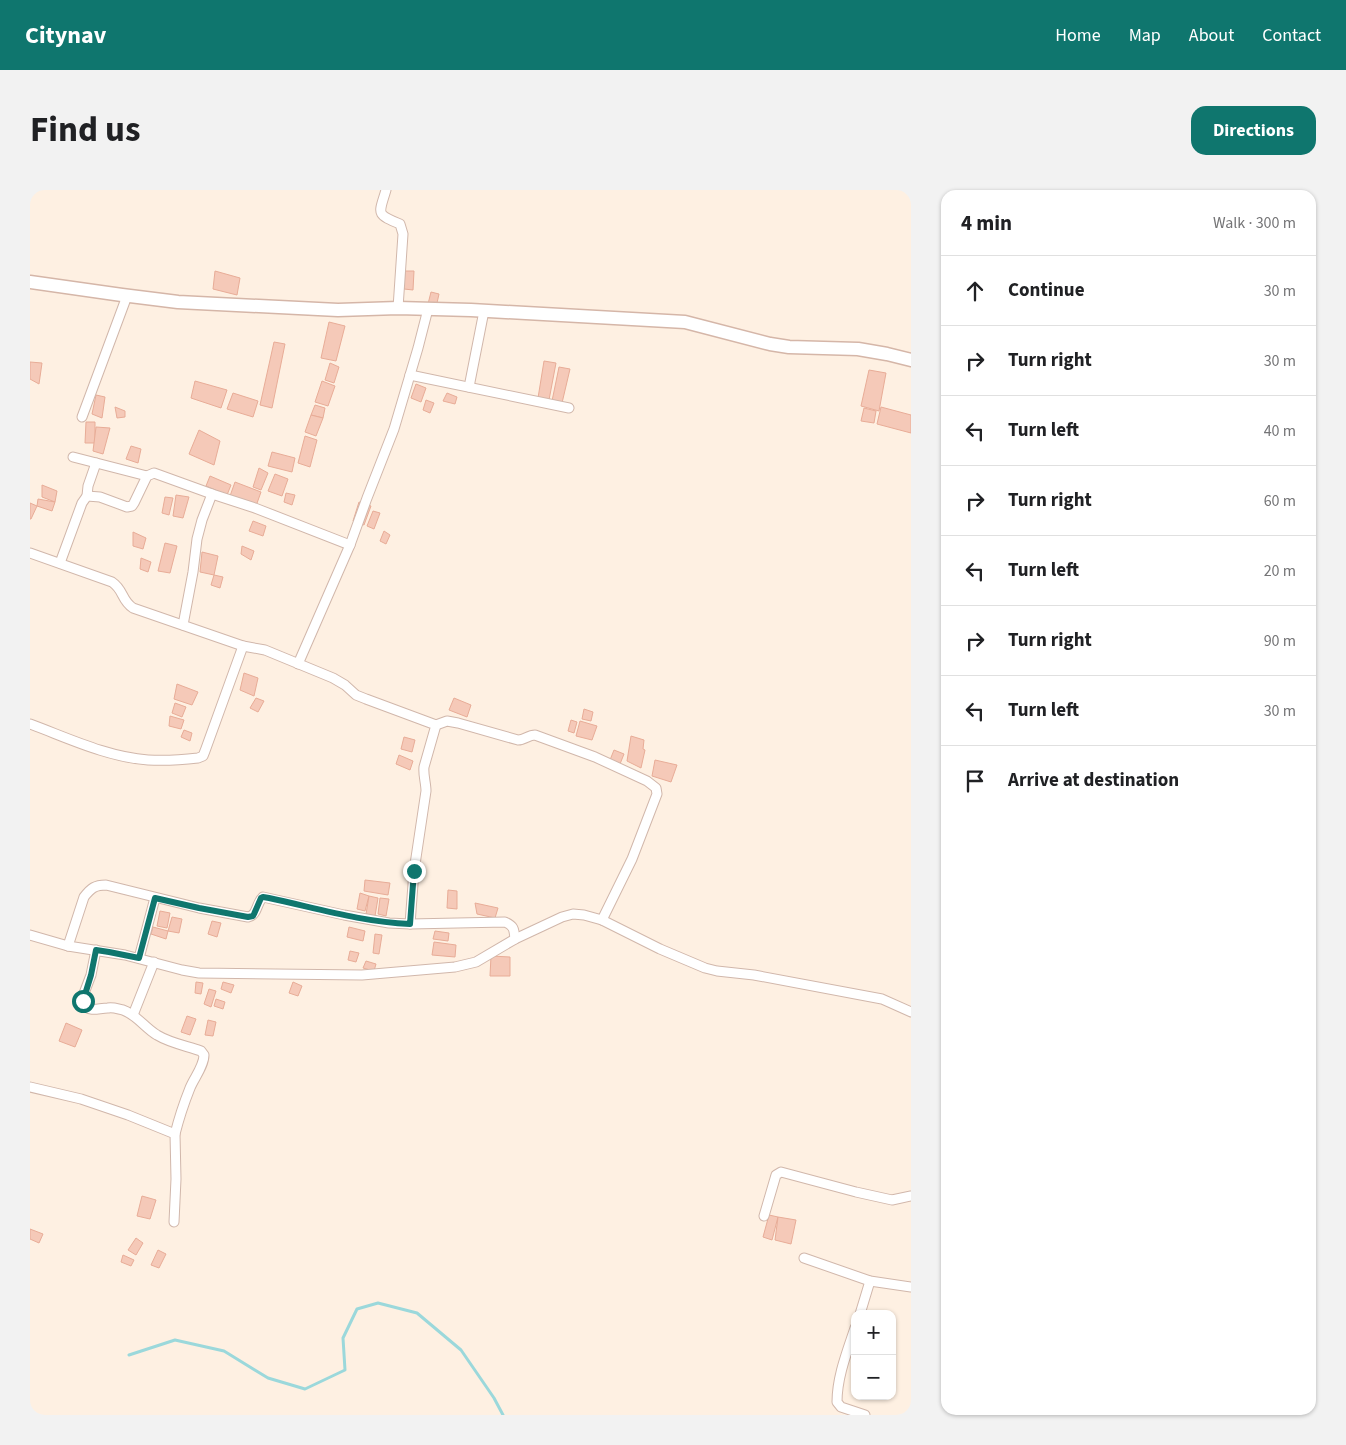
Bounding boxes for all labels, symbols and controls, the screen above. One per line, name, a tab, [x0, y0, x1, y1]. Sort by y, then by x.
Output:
text: Citynav	[25, 18, 106, 53]
text: Home	[1055, 23, 1101, 48]
text: Map	[1129, 23, 1161, 48]
text: About	[1189, 23, 1234, 48]
text: Contact	[1262, 23, 1321, 48]
text: Find us	[30, 105, 140, 155]
button: Directions	[1191, 106, 1316, 155]
text: 4 min	[961, 208, 1012, 238]
text: Walk · 300 m	[1213, 212, 1296, 234]
icon: ahead	[961, 277, 989, 305]
text: Continue	[1008, 277, 1085, 304]
text: 30 m	[1264, 280, 1296, 302]
icon: right	[961, 347, 989, 375]
text: Turn right	[1008, 347, 1092, 374]
text: 30 m	[1264, 350, 1296, 372]
icon: left	[961, 417, 989, 445]
text: Turn left	[1008, 417, 1079, 444]
text: 40 m	[1264, 420, 1296, 442]
icon: right	[961, 487, 989, 515]
text: Turn right	[1008, 487, 1092, 514]
text: 60 m	[1264, 490, 1296, 512]
icon: left	[961, 557, 989, 585]
text: Turn left	[1008, 557, 1079, 584]
text: 20 m	[1264, 560, 1296, 582]
icon: right	[961, 627, 989, 655]
text: Turn right	[1008, 627, 1092, 654]
text: 90 m	[1264, 630, 1296, 652]
icon: left	[961, 697, 989, 725]
text: Turn left	[1008, 697, 1079, 724]
text: 30 m	[1264, 700, 1296, 722]
icon: arrive	[961, 767, 989, 795]
text: Arrive at destination	[1008, 767, 1179, 794]
route end	[403, 860, 426, 883]
route start	[72, 990, 95, 1013]
map controls	[851, 1310, 896, 1400]
button: +	[851, 1310, 896, 1355]
button: −	[851, 1355, 896, 1400]

